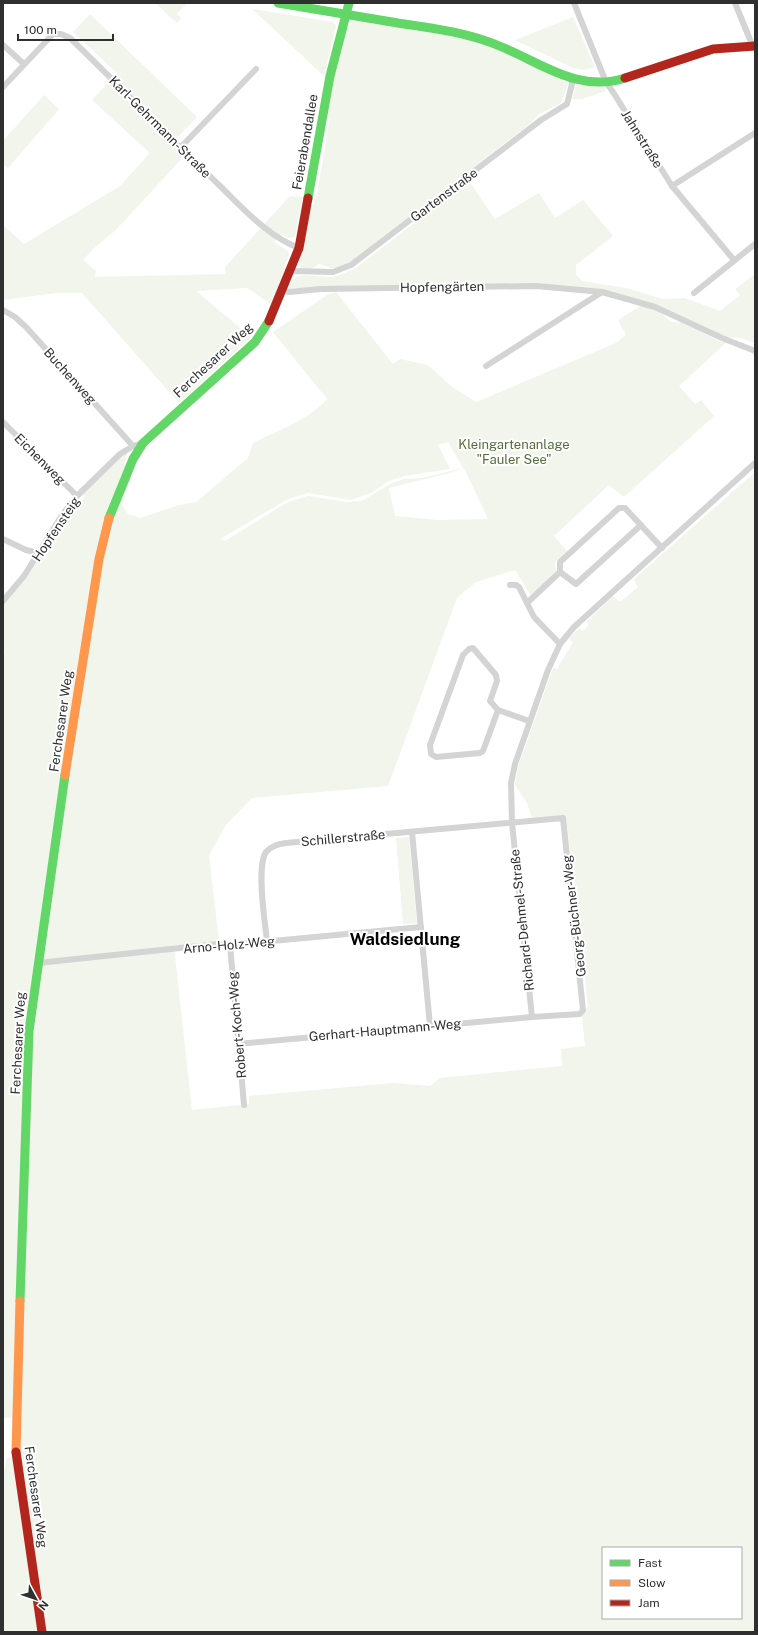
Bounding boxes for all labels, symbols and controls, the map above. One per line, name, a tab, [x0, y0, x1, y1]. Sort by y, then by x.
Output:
scale bar	[18, 16, 113, 42]
text: 100 m	[24, 23, 57, 37]
street label: Karl-Gehrmann-Straße	[106, 73, 214, 181]
street label: Feierabendallee	[289, 93, 321, 191]
street label: Jahnstraße	[618, 107, 666, 171]
street label: Gartenstraße	[408, 165, 480, 225]
street label: Hopfengärten	[400, 279, 484, 295]
street label: Ferchesarer Weg	[170, 319, 256, 401]
street label: Buchenweg	[41, 345, 99, 407]
street label: Eichenweg	[11, 430, 69, 488]
park label: Kleingartenanlage "Fauler See"	[458, 437, 570, 467]
street label: Hopfensteig	[29, 494, 83, 564]
street label: Ferchesarer Weg	[46, 669, 76, 773]
street label: Schillerstraße	[300, 827, 386, 849]
street label: Richard-Dehmel-Straße	[507, 848, 537, 992]
street label: Georg-Büchner-Weg	[559, 854, 589, 978]
district label: Waldsiedlung	[350, 929, 461, 949]
street label: Arno-Holz-Weg	[182, 934, 276, 956]
street label: Robert-Koch-Weg	[225, 971, 249, 1079]
street label: Ferchesarer Weg	[8, 991, 28, 1095]
street label: Gerhart-Hauptmann-Weg	[308, 1016, 462, 1044]
street label: Ferchesarer Weg	[21, 1445, 51, 1549]
legend	[602, 1547, 742, 1619]
text: Fast	[638, 1556, 663, 1570]
text: Slow	[638, 1576, 666, 1590]
north arrow	[16, 1579, 56, 1619]
text: Jam	[638, 1596, 660, 1610]
text: N	[36, 1598, 51, 1613]

